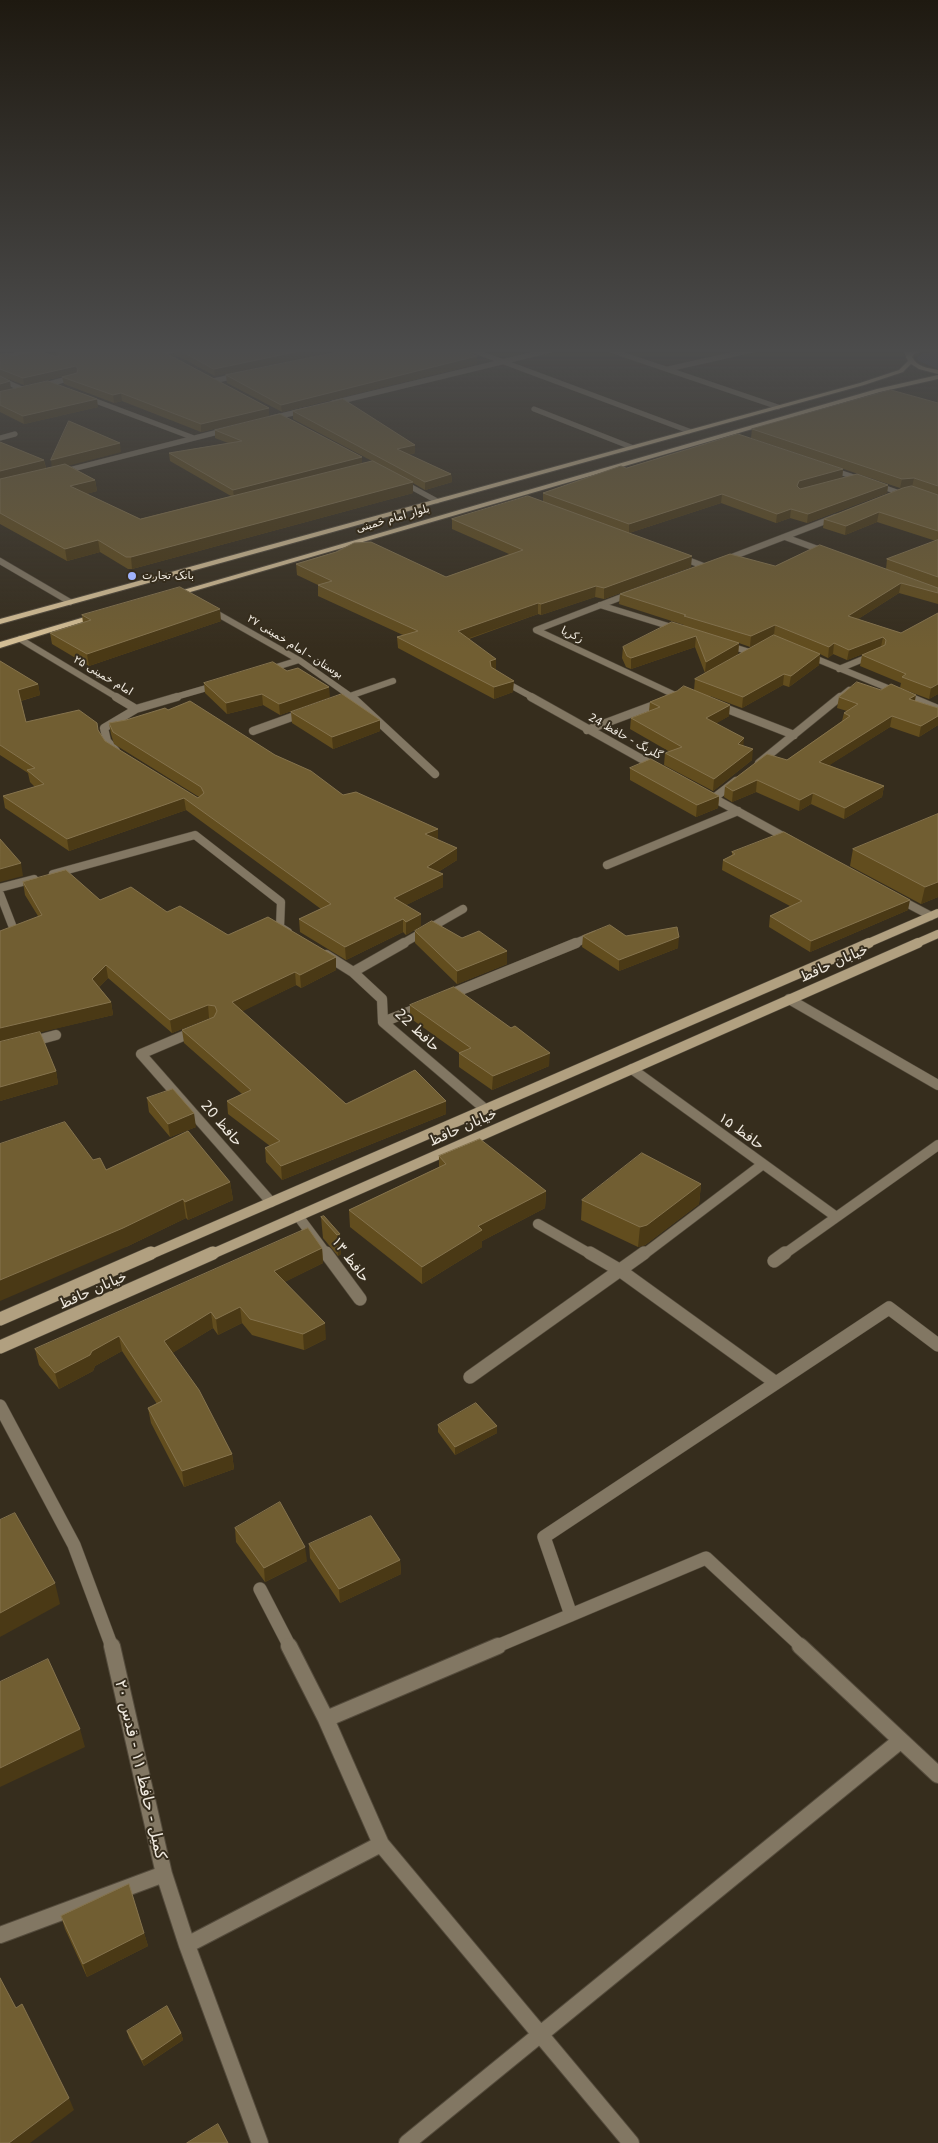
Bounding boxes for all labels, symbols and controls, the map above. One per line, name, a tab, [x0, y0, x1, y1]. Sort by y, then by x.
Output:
street label: بلوار امام خمینی	[355, 502, 431, 536]
place label: بانک تجارت	[142, 569, 194, 583]
marker: بانک تجارت	[126, 570, 138, 582]
street label: بوستان - امام خمینی ۲۷	[245, 612, 345, 682]
street label: زکریا	[559, 624, 585, 646]
street label: امام خمینی ۲۵	[71, 653, 135, 699]
street label: گلرنگ - حافظ 24	[586, 711, 664, 763]
street label: خیابان حافظ	[797, 941, 871, 987]
street label: حافظ 22	[391, 1006, 443, 1056]
street label: حافظ 20	[197, 1098, 245, 1150]
street label: خیابان حافظ	[426, 1105, 500, 1151]
street label: حافظ ۱۵	[715, 1110, 767, 1154]
street label: حافظ ۱۳	[328, 1234, 372, 1286]
street label: خیابان حافظ	[56, 1268, 130, 1314]
street label: کمیل - حافظ ۱۱ - قدس ۲۰	[110, 1678, 170, 1862]

